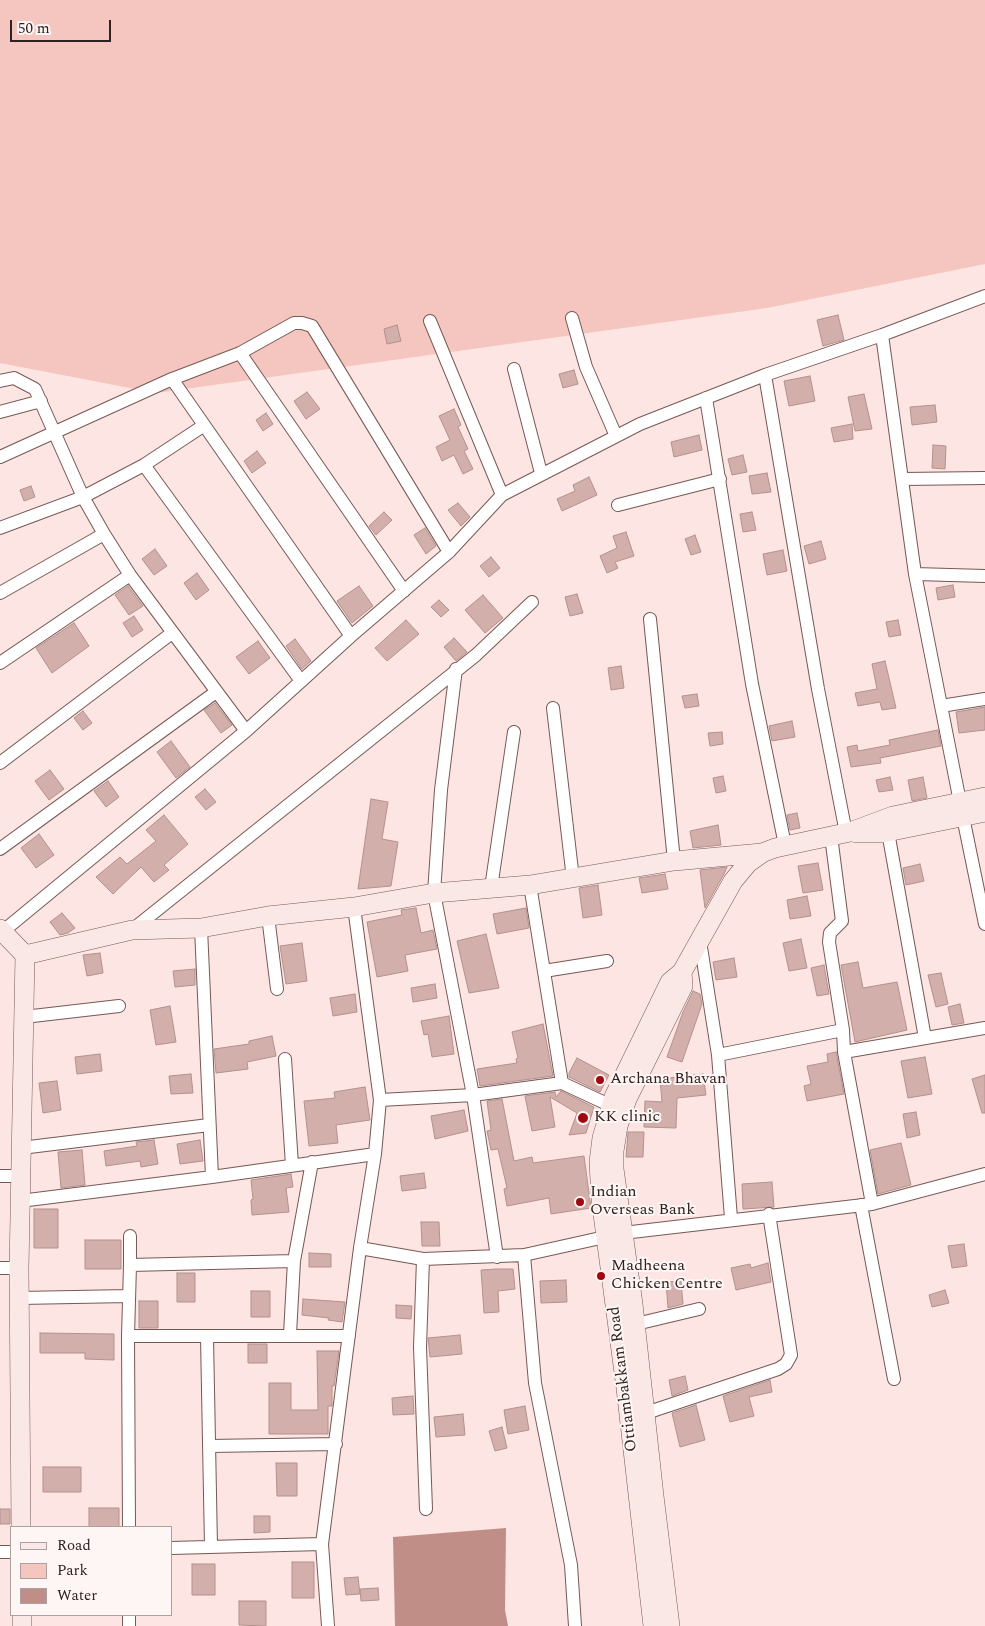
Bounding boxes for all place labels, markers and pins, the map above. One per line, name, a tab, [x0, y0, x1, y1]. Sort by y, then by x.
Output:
place label: Archana Bhavan	[610, 1070, 726, 1090]
marker: Archana Bhavan	[594, 1074, 606, 1086]
place label: KK clinic	[594, 1108, 660, 1128]
marker: KK clinic	[576, 1111, 590, 1125]
place label: Indian Overseas Bank	[590, 1183, 695, 1221]
marker: Indian Overseas Bank	[574, 1196, 586, 1208]
place label: Madheena Chicken Centre	[611, 1257, 723, 1295]
marker: Madheena Chicken Centre	[595, 1270, 607, 1282]

